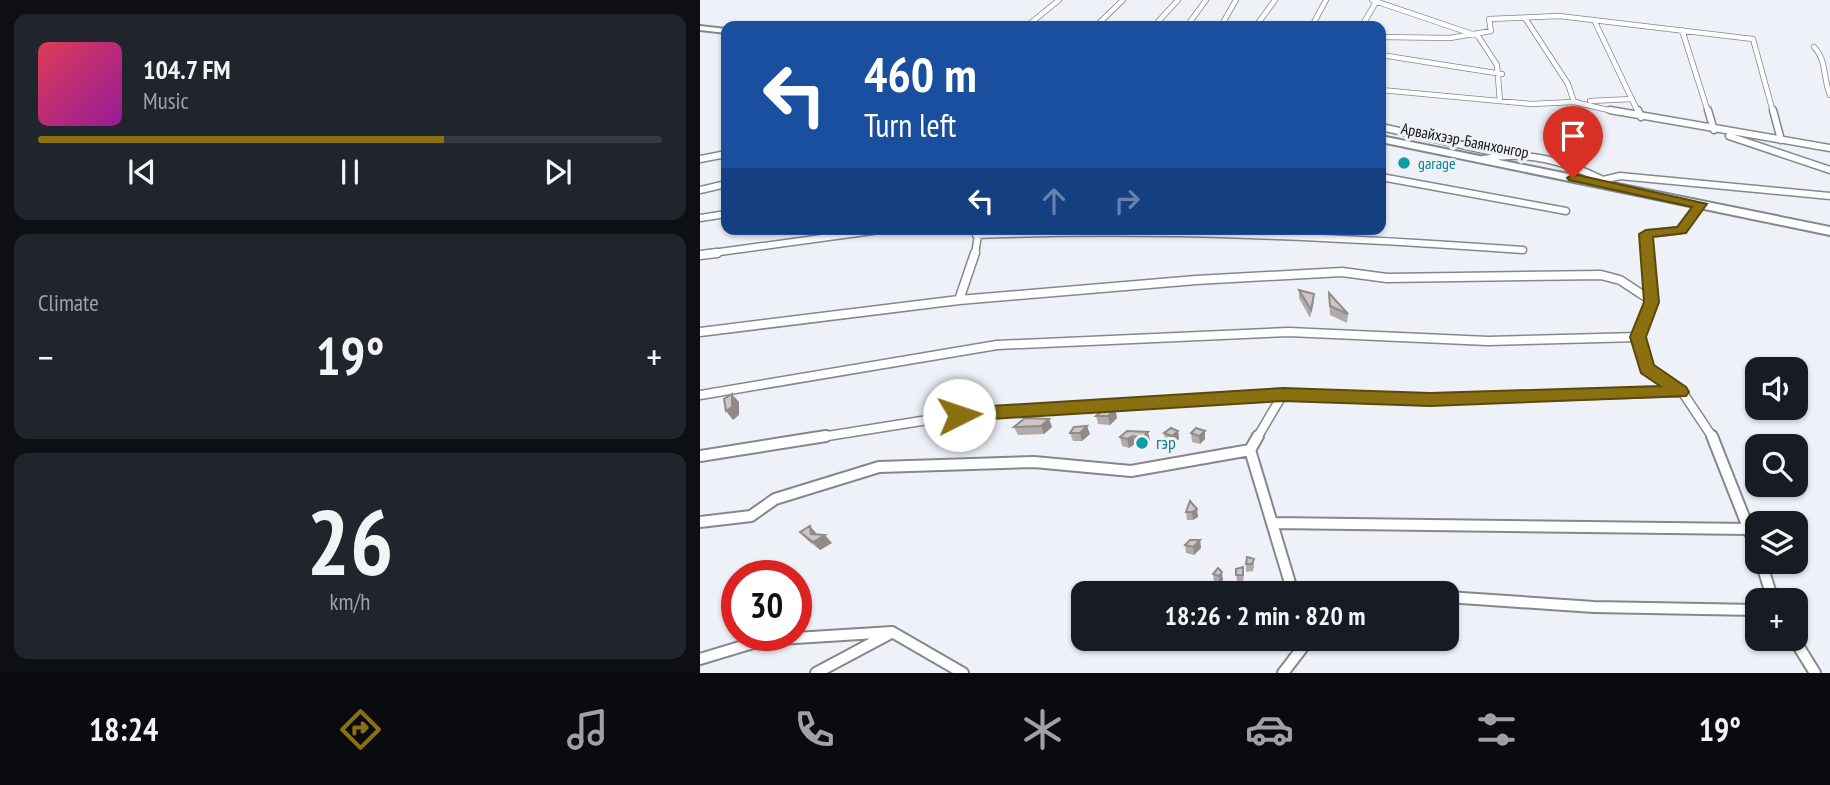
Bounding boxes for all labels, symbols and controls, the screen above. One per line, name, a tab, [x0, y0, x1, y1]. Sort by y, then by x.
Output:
text: 460 m	[864, 42, 977, 106]
icon: left	[749, 49, 840, 140]
text: 104.7 FM	[143, 53, 231, 86]
text: Music	[143, 86, 189, 115]
text: Turn left	[864, 104, 956, 146]
pin	[1543, 106, 1603, 178]
icon: arrive	[1554, 117, 1592, 155]
street label: Арвайхээр-Баянхонгор	[1399, 118, 1531, 162]
icon: previous	[123, 153, 161, 191]
icon: pause	[331, 153, 369, 191]
icon: next	[539, 153, 577, 191]
place label: garage	[1418, 153, 1456, 173]
marker: garage	[1396, 155, 1412, 171]
icon: left	[962, 182, 1000, 220]
icon: ahead	[1035, 182, 1073, 220]
icon: right	[1108, 182, 1146, 220]
text: Climate	[38, 288, 99, 317]
text: 19°	[316, 322, 384, 389]
text: −	[38, 332, 54, 381]
text: +	[646, 332, 662, 381]
map controls	[1745, 357, 1808, 651]
button: sound	[1745, 357, 1808, 420]
position arrow	[922, 378, 996, 452]
place label: гэр	[1156, 431, 1176, 454]
button: search	[1745, 434, 1808, 497]
marker: гэр	[1134, 435, 1150, 451]
text: 26	[307, 482, 394, 600]
button: layers	[1745, 511, 1808, 574]
speed limit sign: 30	[721, 560, 812, 651]
text: km/h	[330, 587, 370, 616]
button: +	[1745, 588, 1808, 651]
text: 18:26 · 2 min · 820 m	[1165, 599, 1365, 632]
icon: directions	[336, 705, 385, 754]
icon: music	[563, 705, 612, 754]
icon: phone	[790, 705, 839, 754]
icon: climate	[1018, 705, 1067, 754]
icon: car	[1245, 705, 1294, 754]
icon: filters	[1472, 705, 1521, 754]
text: 18:24	[89, 708, 158, 750]
text: 19°	[1699, 708, 1741, 750]

